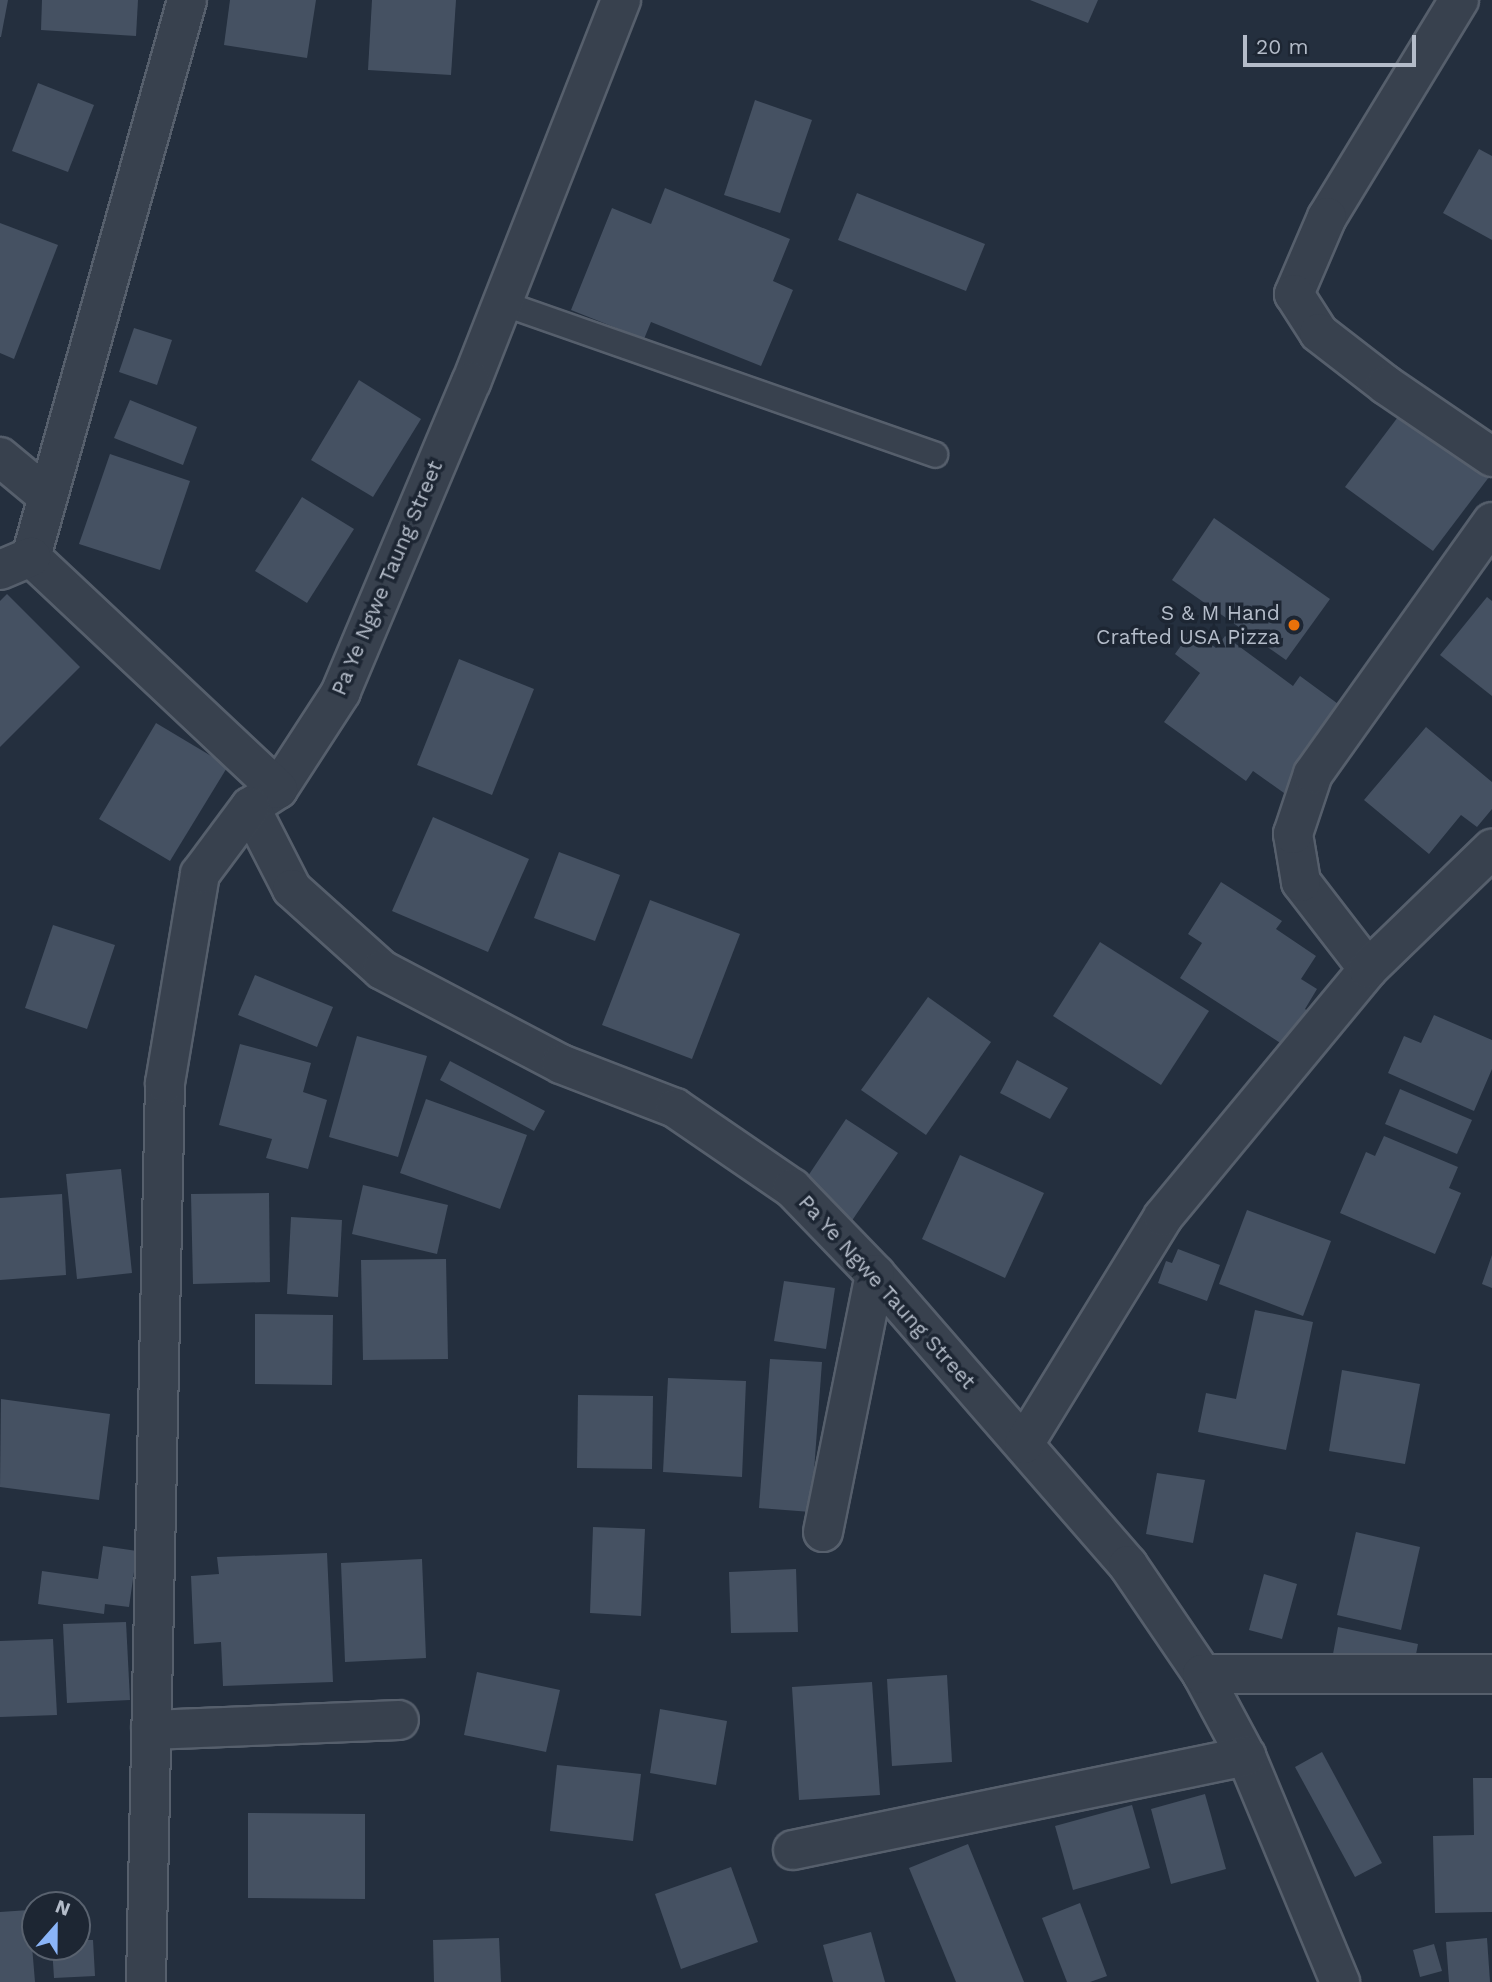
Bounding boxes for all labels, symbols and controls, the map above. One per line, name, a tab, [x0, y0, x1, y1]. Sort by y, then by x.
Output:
scale bar	[1247, 21, 1420, 65]
text: 20 m	[1256, 34, 1308, 59]
street label: Pa Ye Ngwe Taung Street	[326, 456, 448, 700]
place label: S & M Hand Crafted USA Pizza	[1095, 600, 1280, 650]
marker: S & M Hand Crafted USA Pizza	[1286, 617, 1302, 633]
street label: Pa Ye Ngwe Taung Street	[793, 1189, 981, 1395]
north arrow	[21, 1891, 91, 1961]
text: N	[52, 1895, 74, 1921]

